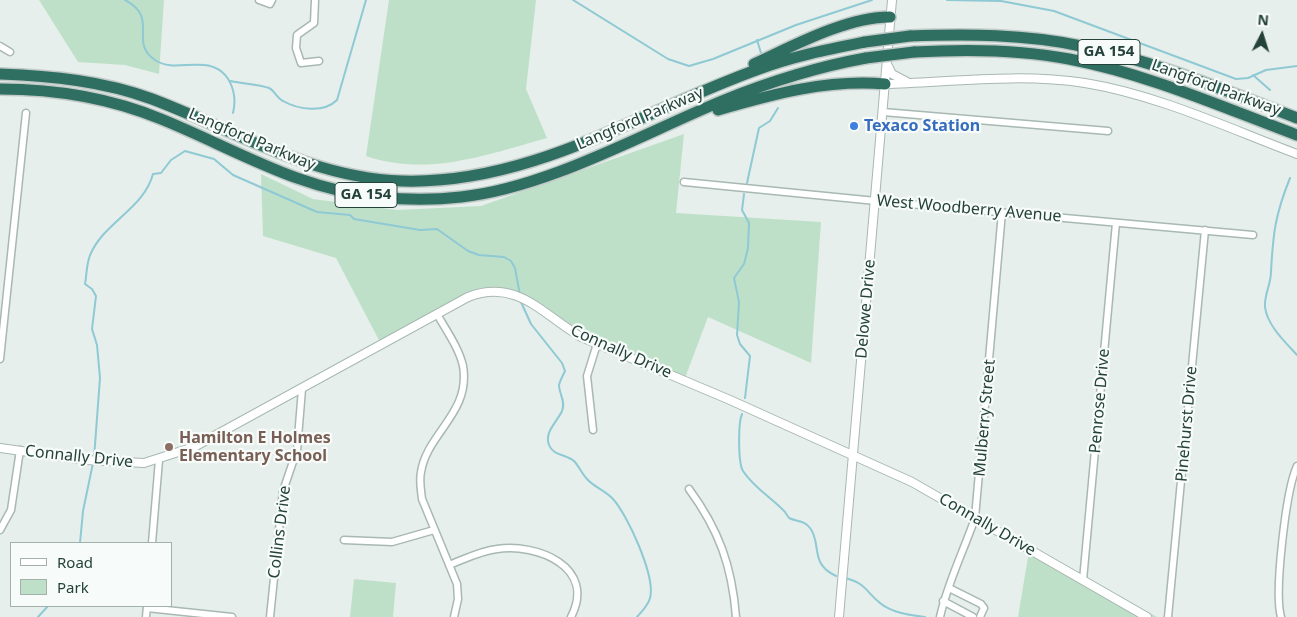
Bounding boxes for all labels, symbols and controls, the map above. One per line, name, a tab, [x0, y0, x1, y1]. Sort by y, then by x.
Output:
north arrow	[1237, 10, 1287, 60]
text: N	[1257, 10, 1270, 30]
road number: GA 154	[1078, 40, 1140, 64]
street label: Langford Parkway	[1149, 56, 1283, 120]
street label: Langford Parkway	[574, 84, 706, 154]
street label: Langford Parkway	[186, 105, 318, 175]
place label: Texaco Station	[864, 116, 980, 136]
marker: Texaco Station	[848, 120, 860, 132]
road number: GA 154	[335, 182, 397, 208]
street label: West Woodberry Avenue	[876, 191, 1062, 227]
street label: Delowe Drive	[852, 259, 880, 359]
street label: Connally Drive	[567, 321, 675, 383]
street label: Penrose Drive	[1086, 348, 1114, 454]
street label: Mulberry Street	[970, 359, 1000, 477]
street label: Pinehurst Drive	[1172, 365, 1202, 483]
place label: Hamilton E Holmes Elementary School	[179, 428, 331, 466]
marker: Hamilton E Holmes Elementary School	[163, 441, 175, 453]
street label: Connally Drive	[24, 442, 134, 472]
street label: Collins Drive	[265, 484, 295, 580]
street label: Connally Drive	[935, 490, 1039, 560]
legend	[10, 542, 172, 607]
text: Road	[57, 552, 93, 572]
text: Park	[57, 577, 89, 597]

